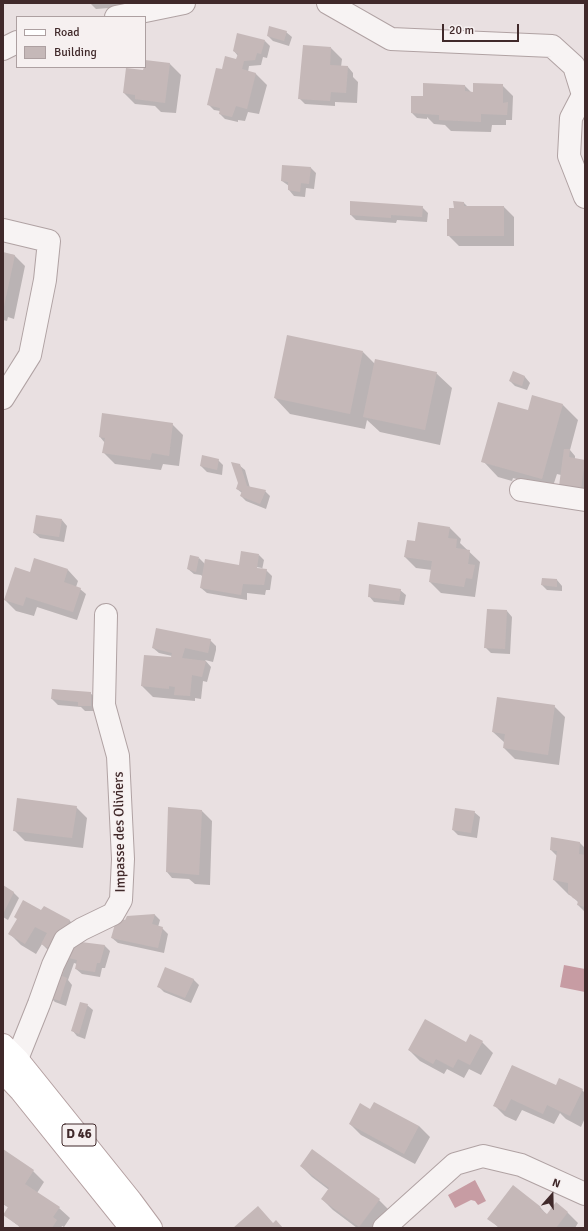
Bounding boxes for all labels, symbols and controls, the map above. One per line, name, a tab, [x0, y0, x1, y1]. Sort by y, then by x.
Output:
legend	[16, 16, 146, 68]
scale bar	[444, 16, 521, 42]
text: 20 m	[449, 23, 474, 38]
text: Road	[54, 25, 80, 40]
text: Building	[54, 45, 97, 60]
street label: Impasse des Oliviers	[111, 771, 129, 893]
road number: D 46	[62, 1124, 96, 1146]
north arrow	[532, 1175, 572, 1215]
text: N	[550, 1176, 562, 1191]

